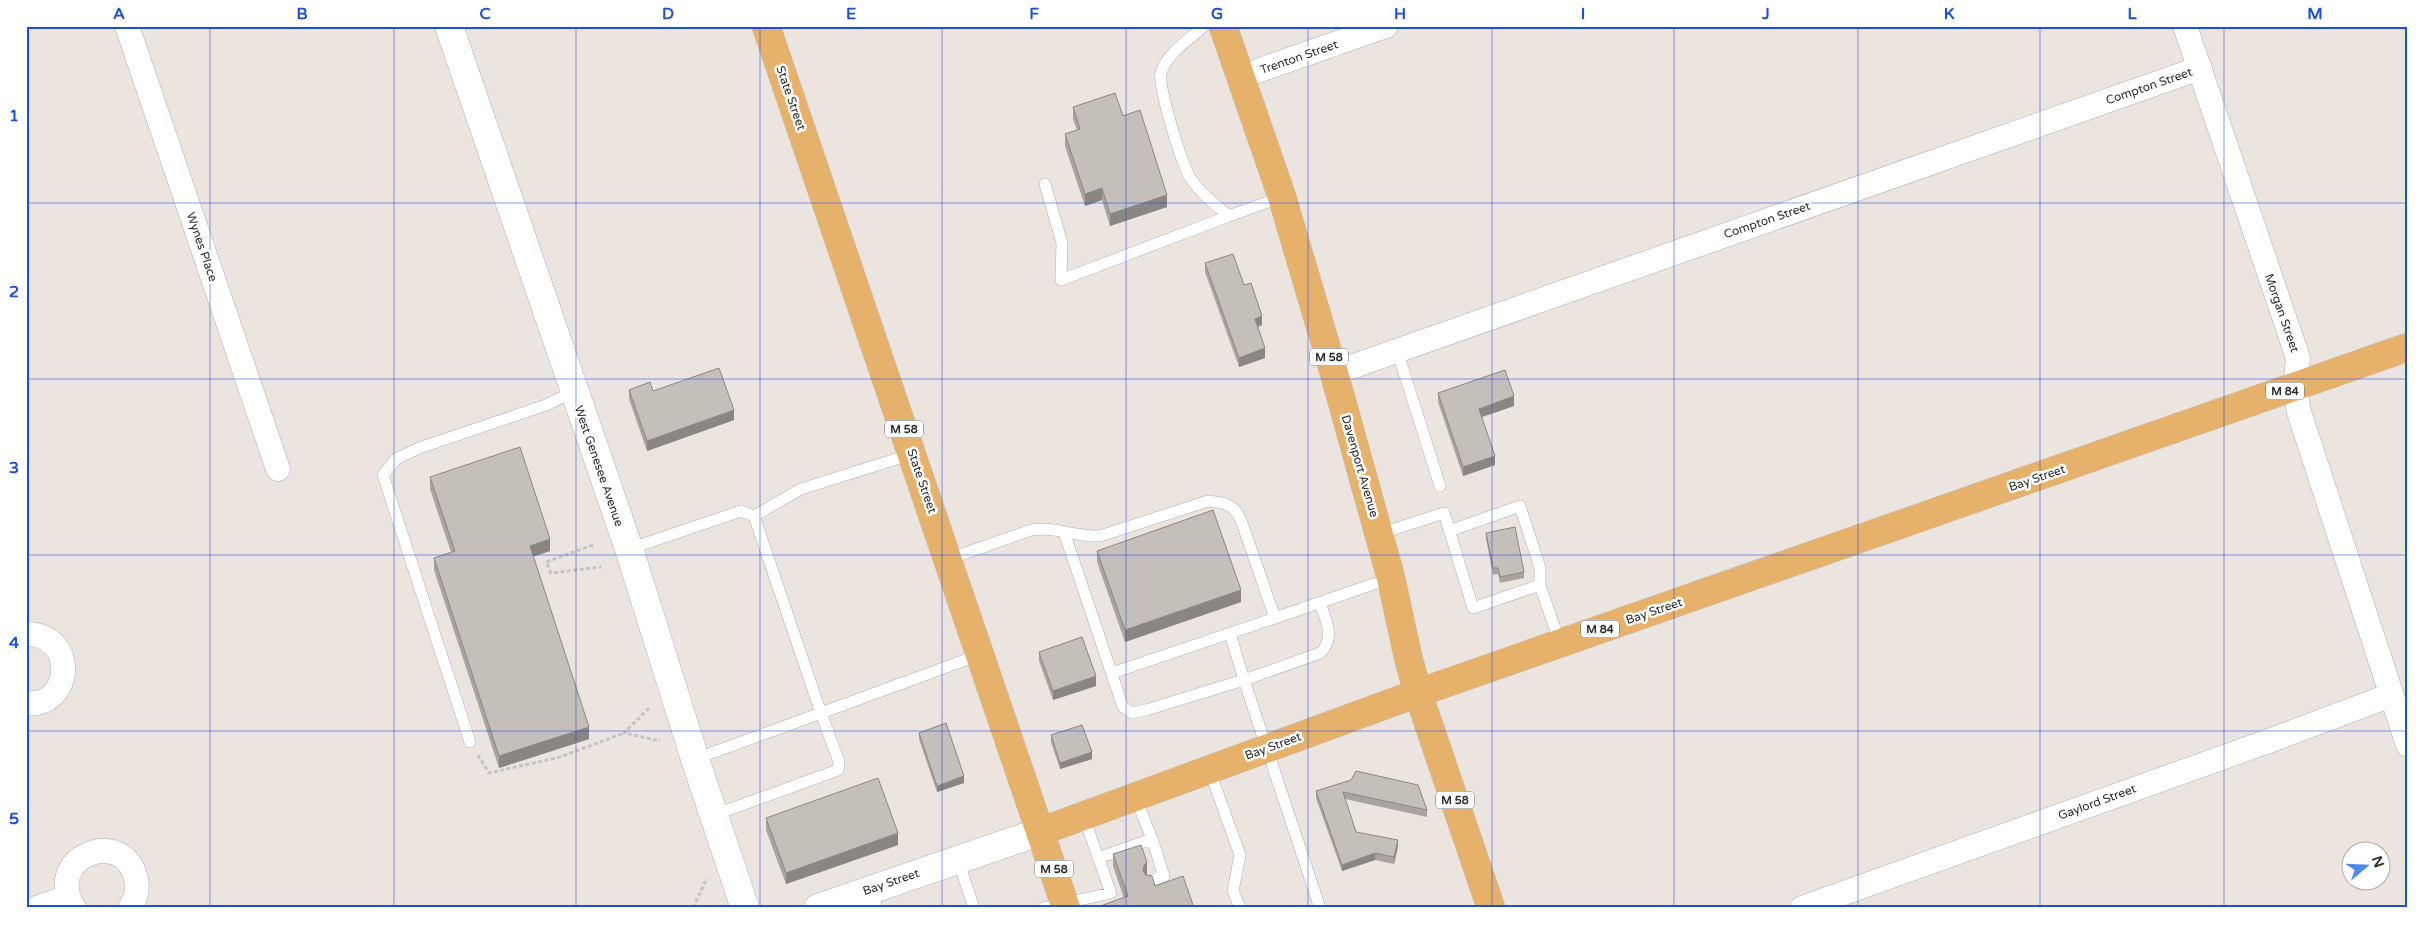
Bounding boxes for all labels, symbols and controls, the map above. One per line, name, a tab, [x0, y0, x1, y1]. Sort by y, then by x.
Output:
text: A	[113, 4, 125, 24]
text: B	[296, 4, 308, 24]
text: C	[479, 4, 491, 24]
text: D	[662, 4, 674, 24]
text: E	[846, 4, 856, 24]
text: F	[1029, 4, 1039, 24]
text: G	[1211, 4, 1223, 24]
text: H	[1394, 4, 1406, 24]
text: I	[1581, 4, 1585, 24]
text: J	[1761, 4, 1770, 24]
text: K	[1944, 4, 1955, 24]
text: L	[2127, 4, 2137, 24]
text: M	[2307, 4, 2323, 24]
street label: Trenton Street	[1258, 37, 1340, 77]
street label: State Street	[773, 64, 809, 132]
street label: Compton Street	[2104, 65, 2194, 107]
text: 1	[9, 106, 19, 126]
street label: Compton Street	[1722, 199, 1812, 241]
street label: Wynes Place	[184, 211, 220, 284]
street label: Morgan Street	[2262, 272, 2302, 355]
text: 2	[9, 282, 19, 302]
road number: M 58	[1310, 348, 1348, 366]
road number: M 84	[2266, 382, 2304, 400]
street label: West Genesee Avenue	[572, 404, 626, 529]
street label: Davenport Avenue	[1339, 413, 1381, 519]
road number: M 58	[885, 420, 923, 438]
street label: State Street	[904, 447, 940, 515]
text: 3	[9, 458, 19, 478]
street label: Bay Street	[2007, 462, 2067, 494]
street label: Bay Street	[1624, 595, 1684, 627]
road number: M 84	[1581, 620, 1619, 638]
text: 4	[9, 633, 19, 653]
street label: Bay Street	[1243, 729, 1303, 763]
street label: Gaylord Street	[2056, 781, 2138, 823]
road number: M 58	[1436, 792, 1474, 808]
text: 5	[9, 809, 19, 829]
north arrow	[2342, 842, 2392, 892]
text: N	[2368, 854, 2388, 870]
road number: M 58	[1035, 861, 1073, 878]
street label: Bay Street	[861, 866, 921, 898]

